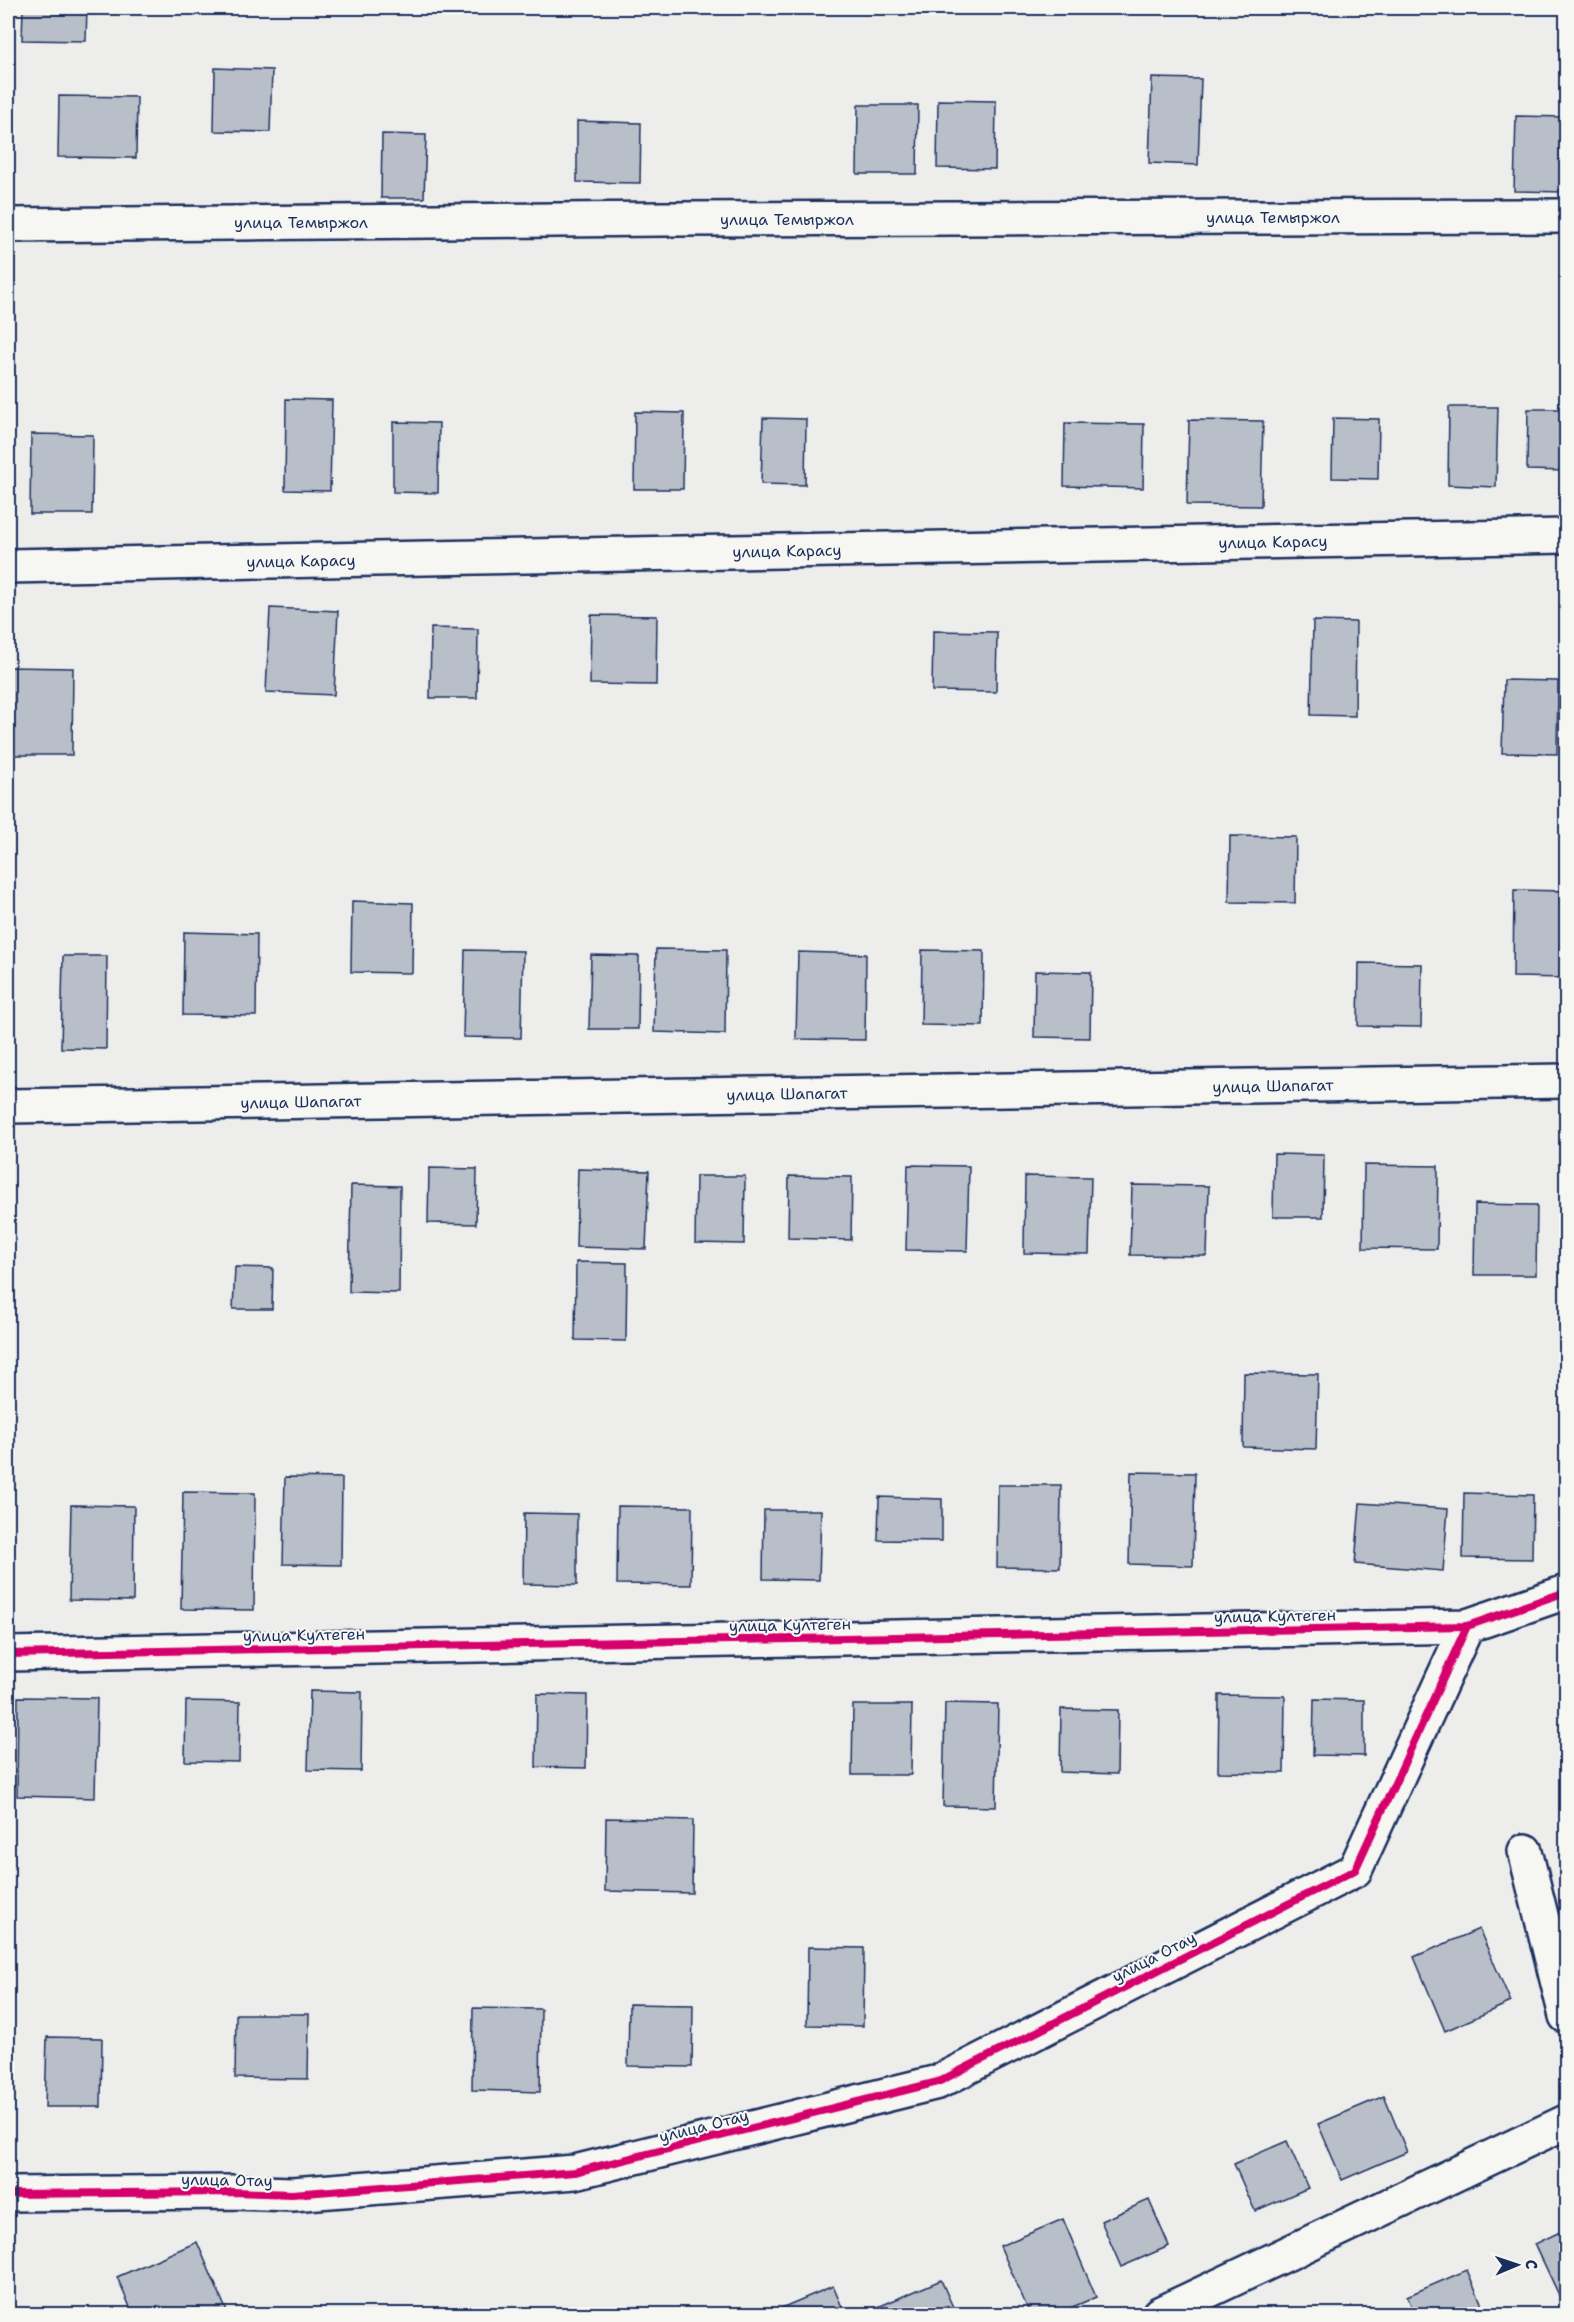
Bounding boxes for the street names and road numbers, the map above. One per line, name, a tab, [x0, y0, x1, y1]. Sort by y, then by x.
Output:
street label: улица Темыржол	[1206, 207, 1340, 228]
street label: улица Темыржол	[720, 209, 854, 230]
street label: улица Темыржол	[234, 212, 368, 233]
street label: улица Карасу	[1218, 531, 1328, 553]
street label: улица Карасу	[732, 540, 842, 562]
street label: улица Карасу	[246, 550, 356, 572]
street label: улица Шапагат	[1212, 1074, 1335, 1098]
street label: улица Шапагат	[726, 1082, 849, 1106]
street label: улица Шапагат	[240, 1090, 363, 1114]
street label: улица Култеген	[1214, 1604, 1336, 1628]
street label: улица Култеген	[729, 1613, 851, 1637]
street label: улица Култеген	[243, 1623, 365, 1647]
street label: улица Отау	[1108, 1927, 1200, 1987]
street label: улица Отау	[657, 2105, 751, 2147]
street label: улица Отау	[181, 2169, 273, 2191]

